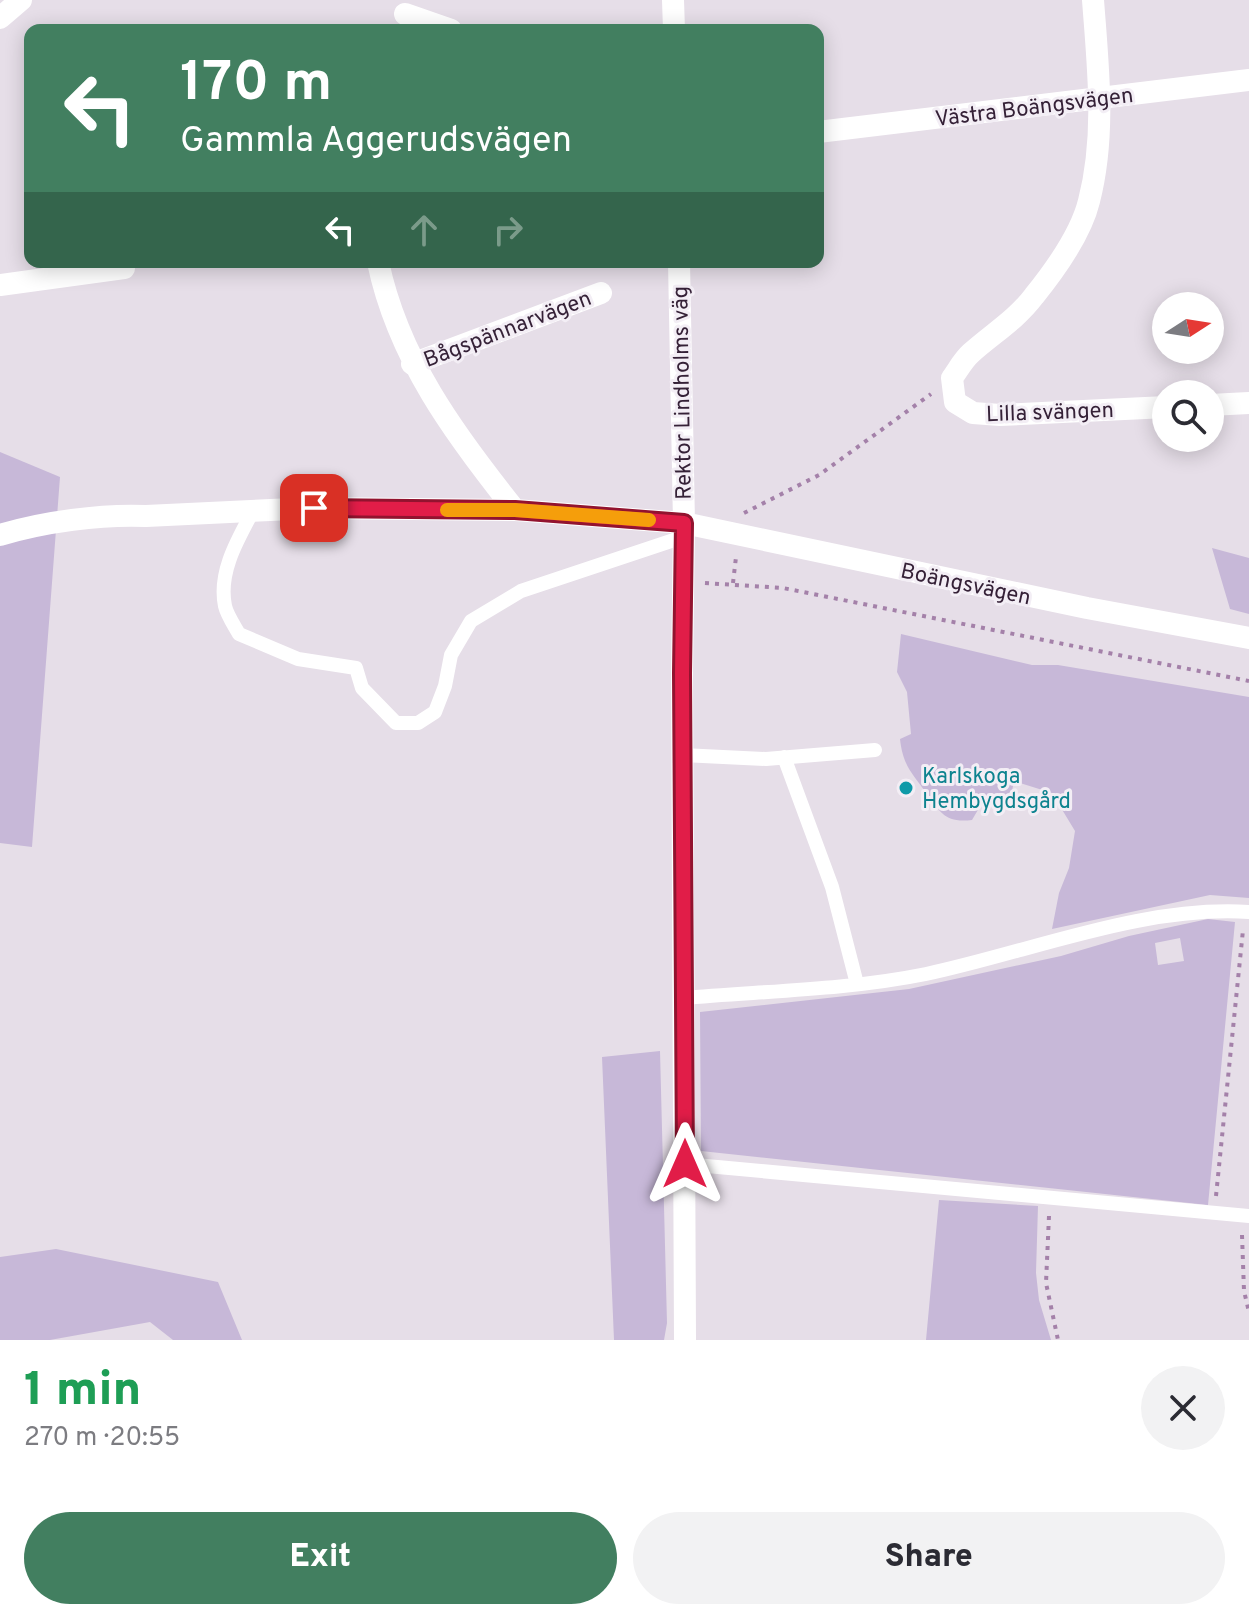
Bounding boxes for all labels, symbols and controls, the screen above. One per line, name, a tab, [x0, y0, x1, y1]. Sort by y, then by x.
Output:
text: 170 m	[180, 50, 332, 120]
icon: left	[48, 56, 152, 160]
street label: Västra Boängsvägen	[934, 83, 1135, 134]
text: Gammla Aggerudsvägen	[180, 119, 572, 165]
icon: left	[318, 208, 362, 252]
icon: ahead	[402, 208, 446, 252]
icon: right	[486, 208, 530, 252]
street label: Bågspännarvägen	[420, 286, 596, 375]
street label: Rektor Lindholms väg	[668, 286, 699, 500]
north arrow	[1152, 292, 1224, 364]
map controls	[1152, 292, 1224, 452]
button: search	[1152, 380, 1224, 452]
street label: Lilla svängen	[986, 398, 1114, 429]
pin	[280, 474, 348, 542]
icon: arrive	[292, 486, 336, 530]
street label: Boängsvägen	[898, 558, 1033, 612]
place label: Karlskoga Hembygdsgård	[922, 764, 1071, 816]
marker: Karlskoga Hembygdsgård	[897, 779, 915, 797]
position arrow	[643, 1122, 727, 1206]
text: 1 min	[24, 1362, 141, 1422]
button: close	[1141, 1366, 1225, 1450]
text: 270 m · 20:55	[24, 1422, 180, 1455]
button: Exit	[24, 1512, 617, 1604]
button: Share	[633, 1512, 1225, 1604]

